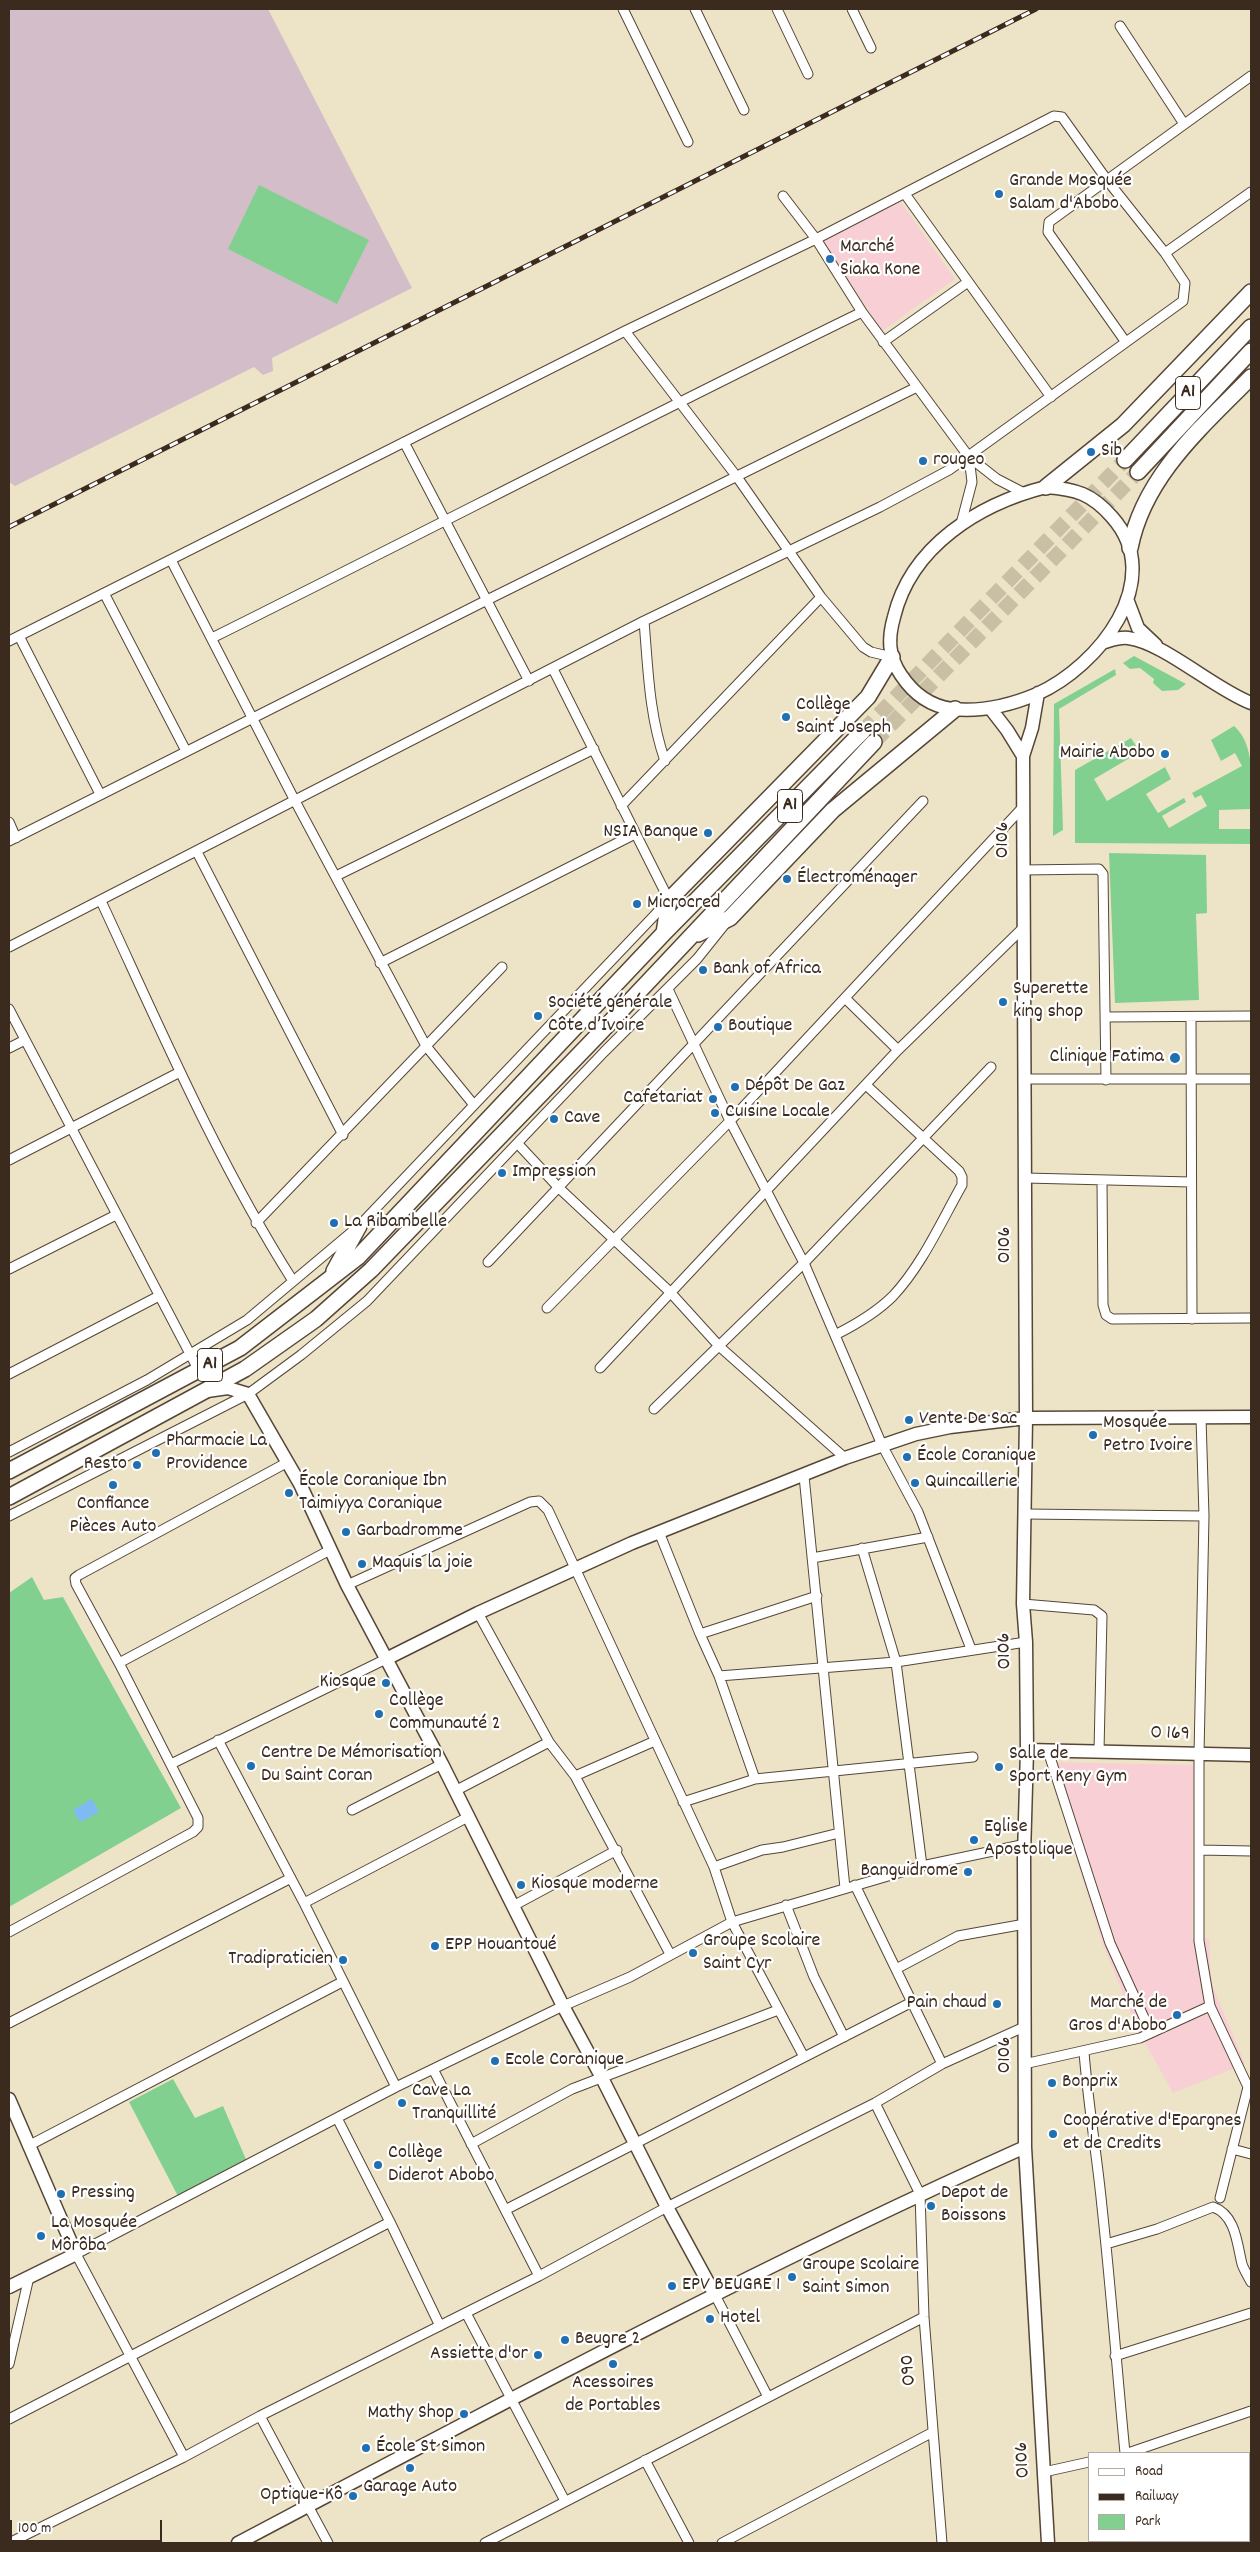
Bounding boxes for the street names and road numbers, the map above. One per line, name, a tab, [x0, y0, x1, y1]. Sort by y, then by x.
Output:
road number: A1	[1176, 376, 1200, 409]
road number: A1	[778, 789, 802, 822]
street label: O106	[992, 822, 1016, 858]
street label: O106	[994, 1227, 1018, 1263]
road number: A1	[198, 1348, 222, 1382]
street label: O106	[993, 1632, 1019, 1670]
street label: O 169	[1150, 1722, 1190, 1748]
street label: O106	[994, 2037, 1018, 2073]
street label: O90	[897, 2353, 923, 2387]
street label: O106	[1011, 2441, 1037, 2479]

